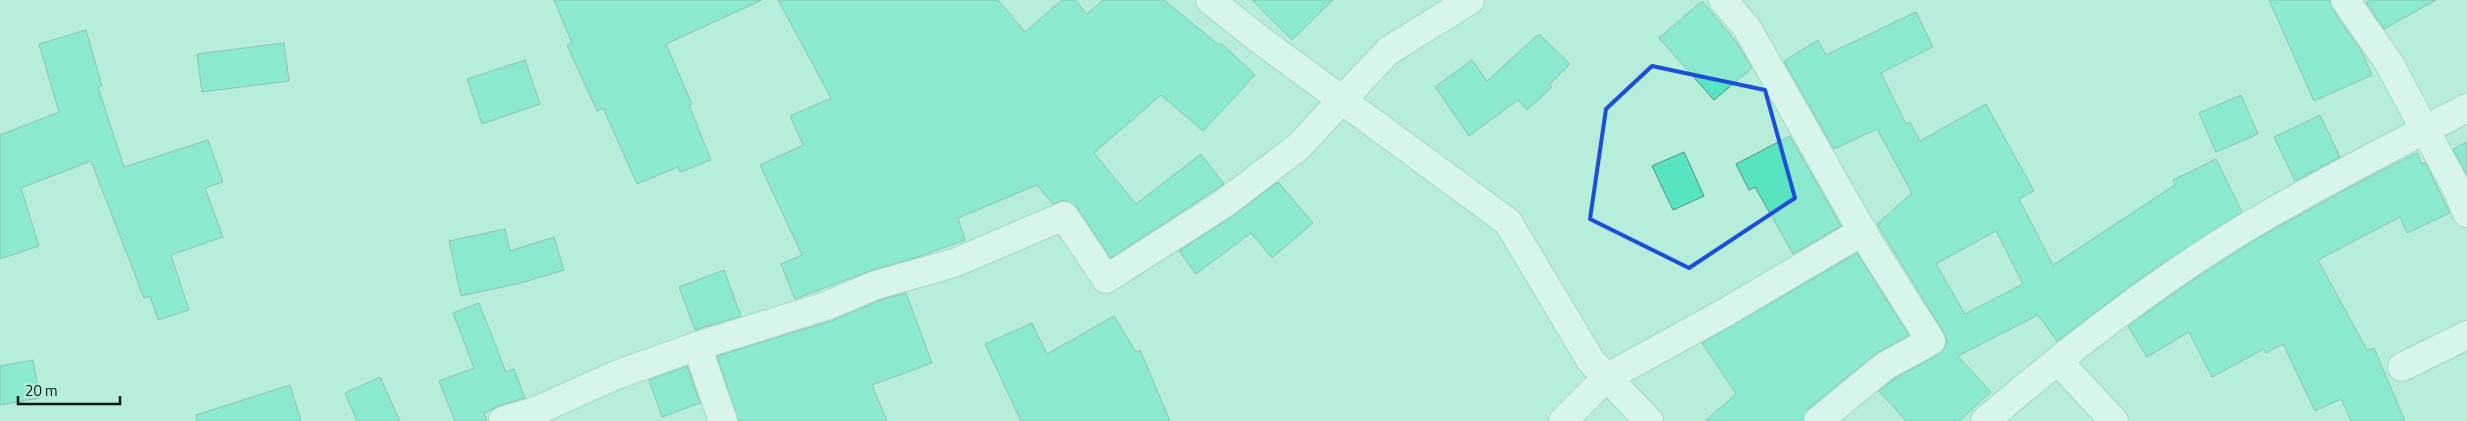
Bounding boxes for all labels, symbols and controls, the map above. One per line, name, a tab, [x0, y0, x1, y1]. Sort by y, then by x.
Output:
scale bar	[18, 374, 120, 406]
text: 20 m	[25, 379, 58, 402]

